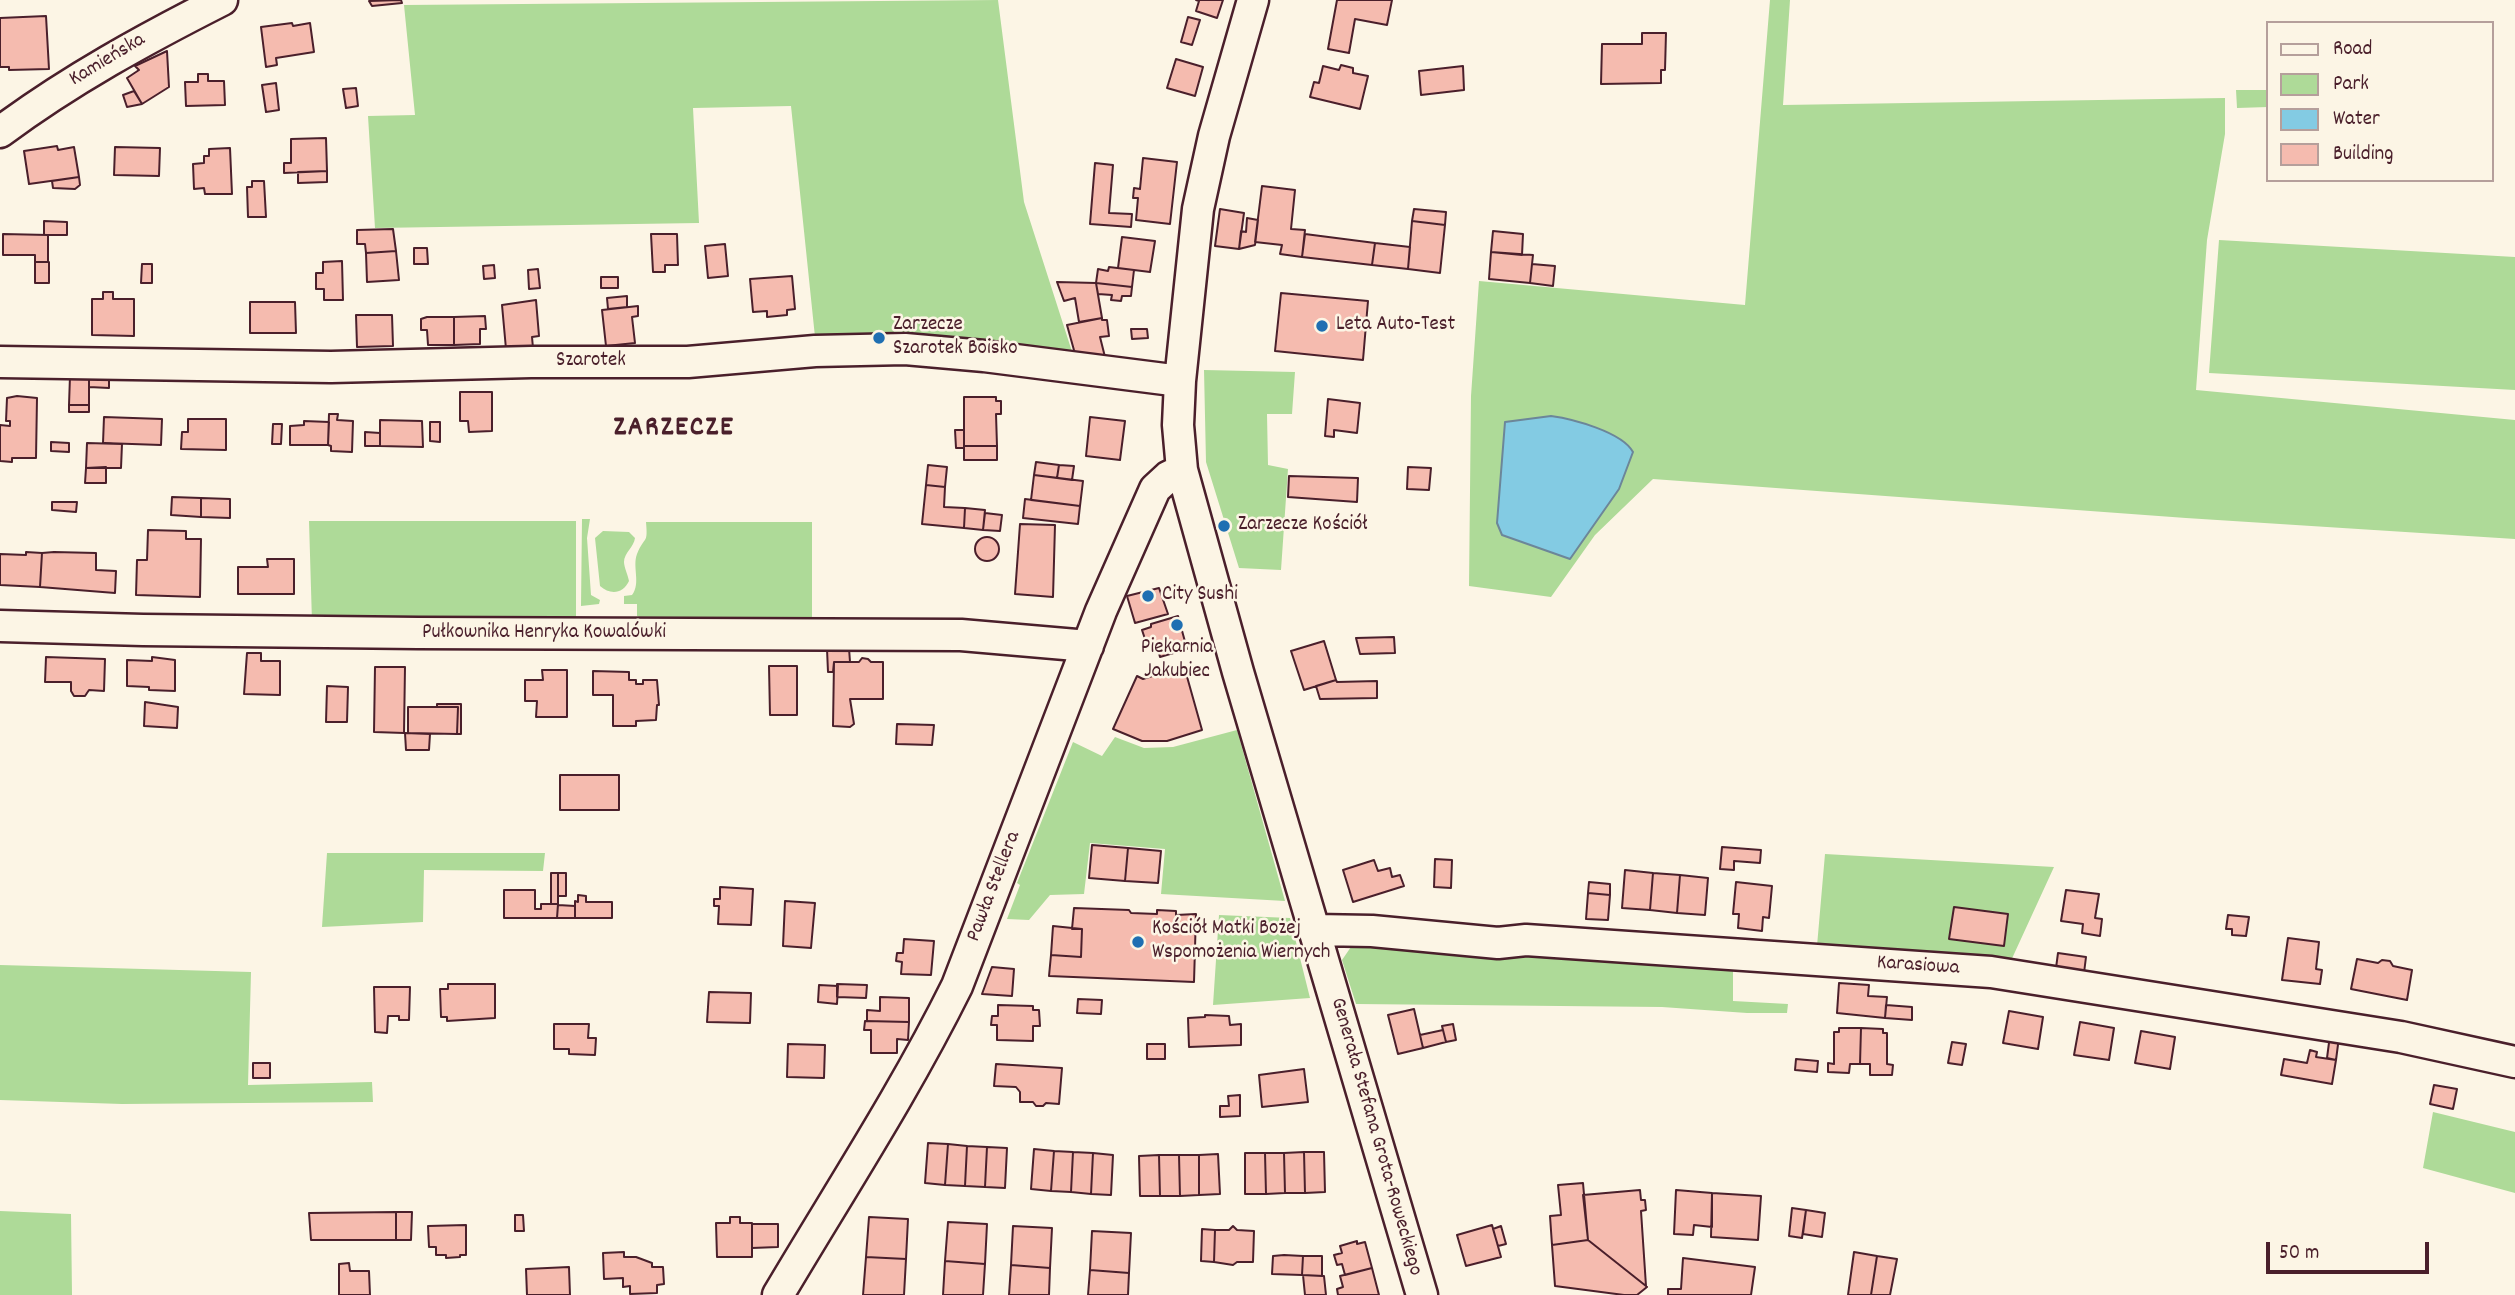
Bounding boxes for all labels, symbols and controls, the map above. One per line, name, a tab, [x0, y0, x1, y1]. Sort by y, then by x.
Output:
legend	[2266, 21, 2494, 182]
street label: Kamieńska	[65, 29, 151, 93]
text: Road	[2333, 35, 2372, 65]
text: Park	[2333, 70, 2369, 100]
text: Water	[2333, 105, 2380, 135]
text: Building	[2333, 140, 2393, 170]
place label: Zarzecze Szarotek Boisko	[893, 313, 1018, 363]
place label: Leta Auto-Test	[1336, 313, 1455, 339]
marker: Leta Auto-Test	[1314, 318, 1330, 334]
marker: Zarzecze Szarotek Boisko	[871, 330, 887, 346]
street label: Szarotek	[556, 349, 626, 375]
district label: ZARZECZE	[614, 413, 734, 447]
place label: Zarzecze Kościół	[1238, 513, 1368, 539]
marker: Zarzecze Kościół	[1216, 518, 1232, 534]
place label: City Sushi	[1162, 583, 1238, 609]
marker: City Sushi	[1140, 588, 1156, 604]
marker: Piekarnia Jakubiec	[1169, 617, 1185, 633]
street label: Pułkownika Henryka Kowalówki	[422, 621, 666, 647]
place label: Piekarnia Jakubiec	[1141, 636, 1213, 686]
street label: Pawła Stellera	[962, 828, 1028, 946]
place label: Kościół Matki Bożej Wspomożenia Wiernych	[1152, 917, 1330, 967]
marker: Kościół Matki Bożej Wspomożenia Wiernych	[1130, 934, 1146, 950]
street label: Karasiowa	[1876, 952, 1960, 982]
street label: Generała Stefana Grota-Roweckiego	[1323, 995, 1427, 1279]
scale bar	[2270, 1228, 2433, 1272]
text: 50 m	[2279, 1239, 2319, 1269]

